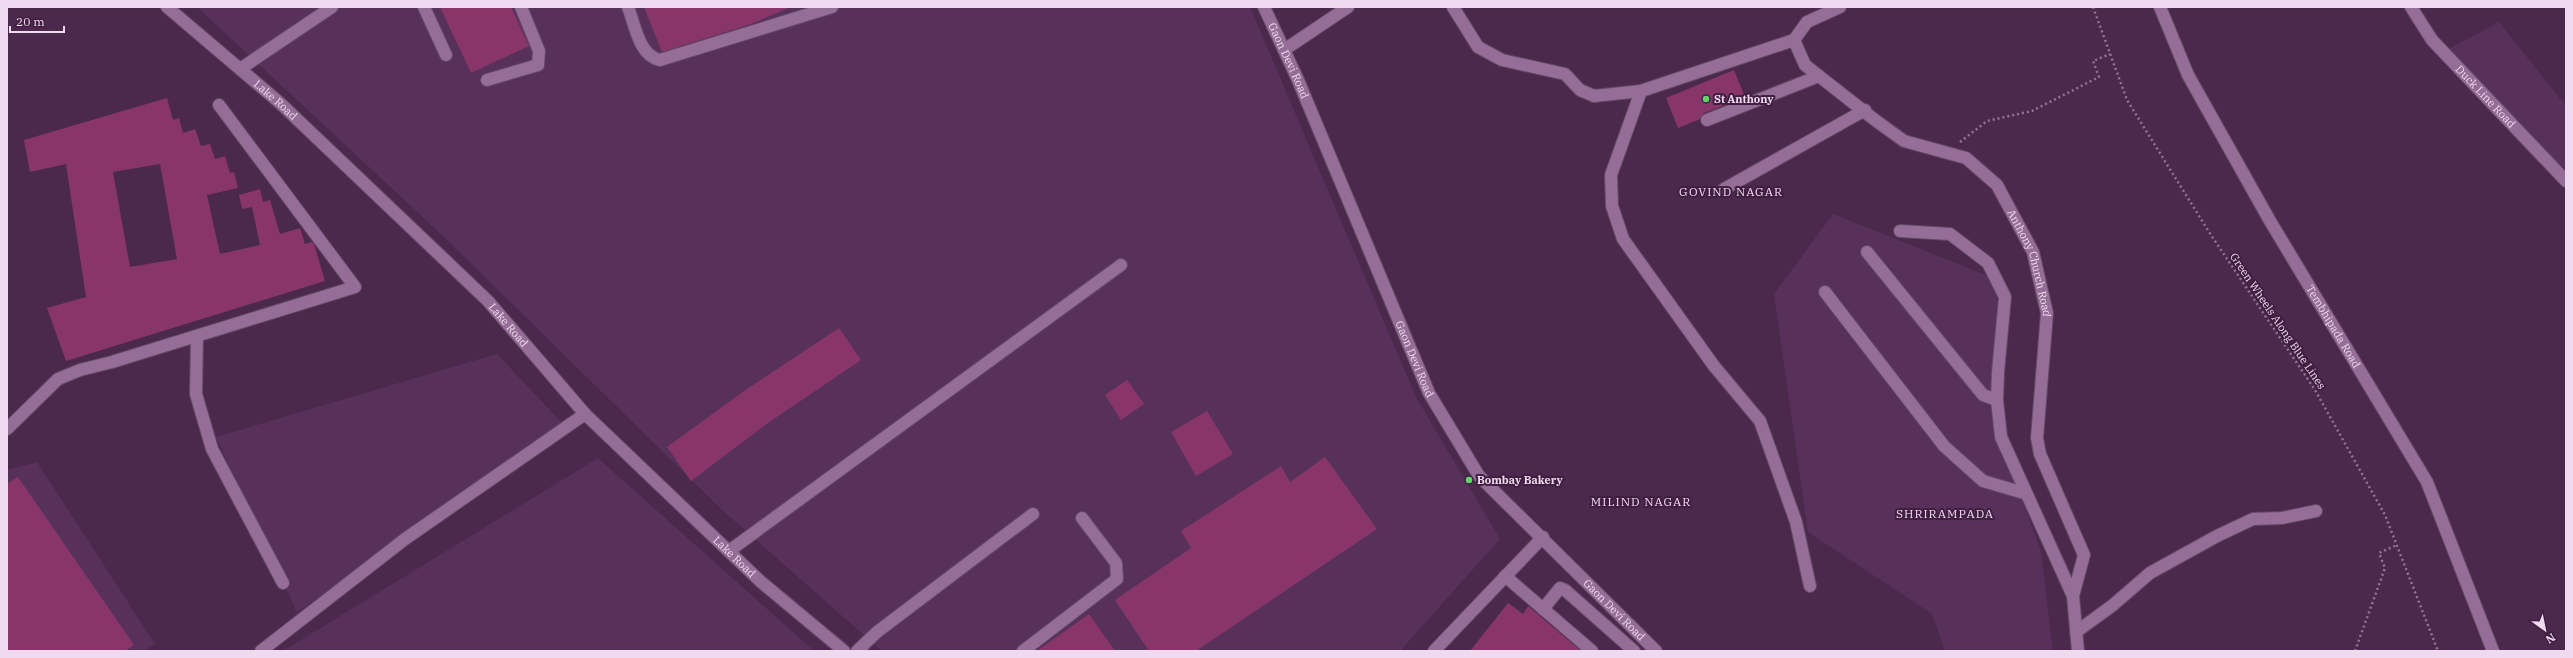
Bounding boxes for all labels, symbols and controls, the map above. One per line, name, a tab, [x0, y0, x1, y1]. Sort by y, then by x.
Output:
scale bar	[10, 8, 64, 34]
text: 20 m	[16, 14, 45, 29]
street label: Gaon Devi Road	[1265, 20, 1312, 101]
street label: Duck Line Road	[2453, 62, 2519, 131]
street label: Lake Road	[251, 77, 301, 123]
place label: St Anthony	[1714, 92, 1774, 106]
marker: St Anthony	[1701, 94, 1711, 104]
district label: GOVIND NAGAR	[1679, 184, 1783, 199]
street label: Anthony Church Road	[2004, 207, 2054, 318]
street label: Green Wheels Along Blue Lines	[2227, 250, 2329, 392]
street label: Tembhipada Road	[2303, 282, 2364, 371]
street label: Lake Road	[486, 300, 532, 350]
street label: Gaon Devi Road	[1393, 319, 1437, 400]
place label: Bombay Bakery	[1477, 473, 1563, 487]
marker: Bombay Bakery	[1464, 475, 1474, 485]
district label: MILIND NAGAR	[1591, 494, 1691, 509]
district label: SHRIRAMPADA	[1896, 506, 1994, 521]
street label: Lake Road	[710, 533, 759, 580]
street label: Gaon Devi Road	[1580, 576, 1648, 644]
north arrow	[2525, 610, 2565, 650]
text: N	[2543, 630, 2558, 647]

